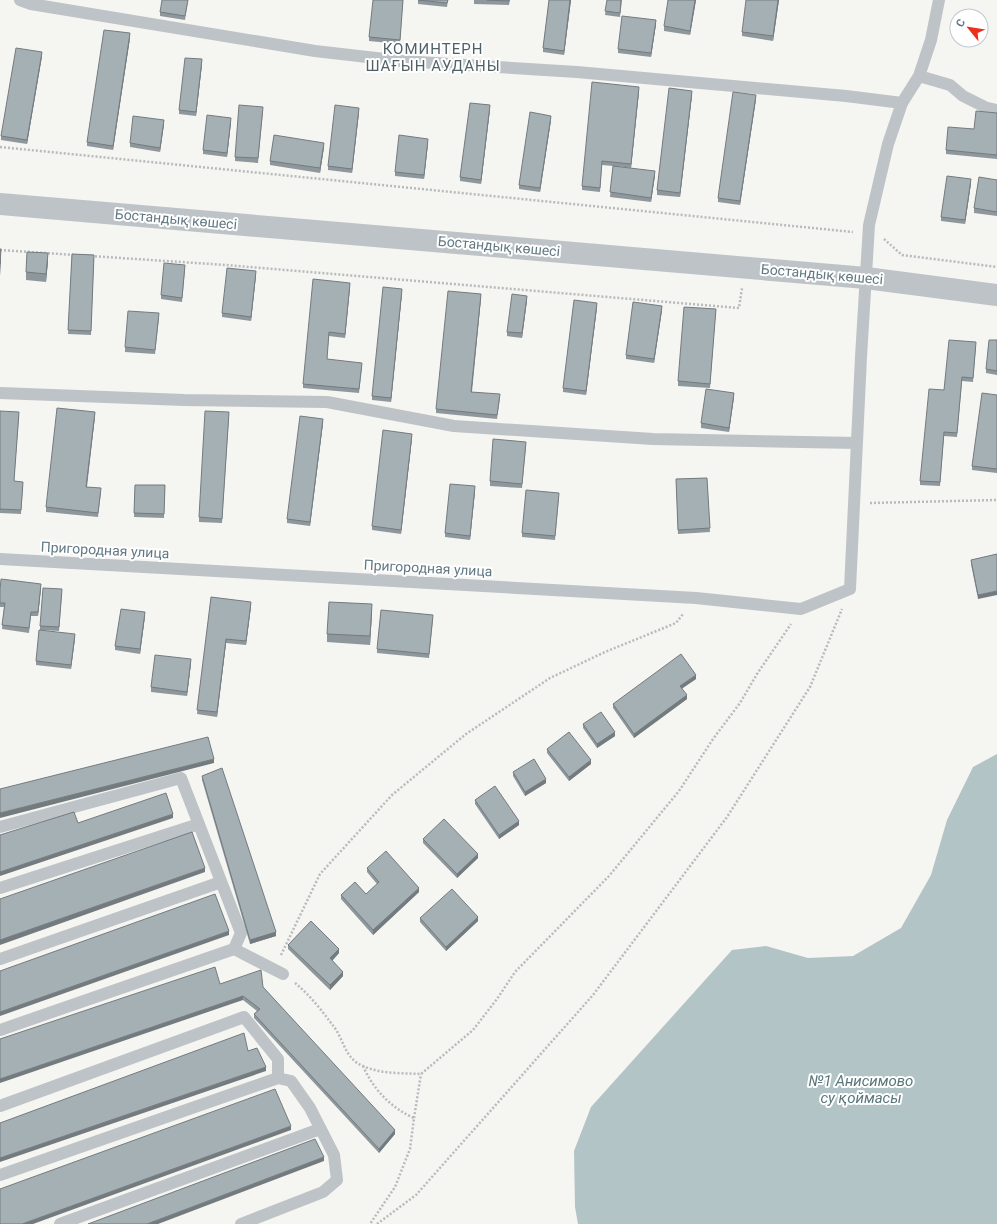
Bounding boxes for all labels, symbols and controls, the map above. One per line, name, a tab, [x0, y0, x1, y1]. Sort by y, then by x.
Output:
north arrow	[949, 8, 989, 48]
text: С	[953, 17, 968, 30]
district label: КОМИНТЕРН ШАҒЫН АУДАНЫ	[365, 40, 501, 75]
street label: Бостандық көшесі	[114, 206, 238, 232]
street label: Бостандық көшесі	[437, 233, 561, 259]
street label: Бостандық көшесі	[760, 261, 884, 287]
street label: Пригородная улица	[40, 539, 170, 561]
street label: Пригородная улица	[363, 557, 493, 579]
water label: №1 Анисимово су қоймасы	[809, 1072, 913, 1107]

